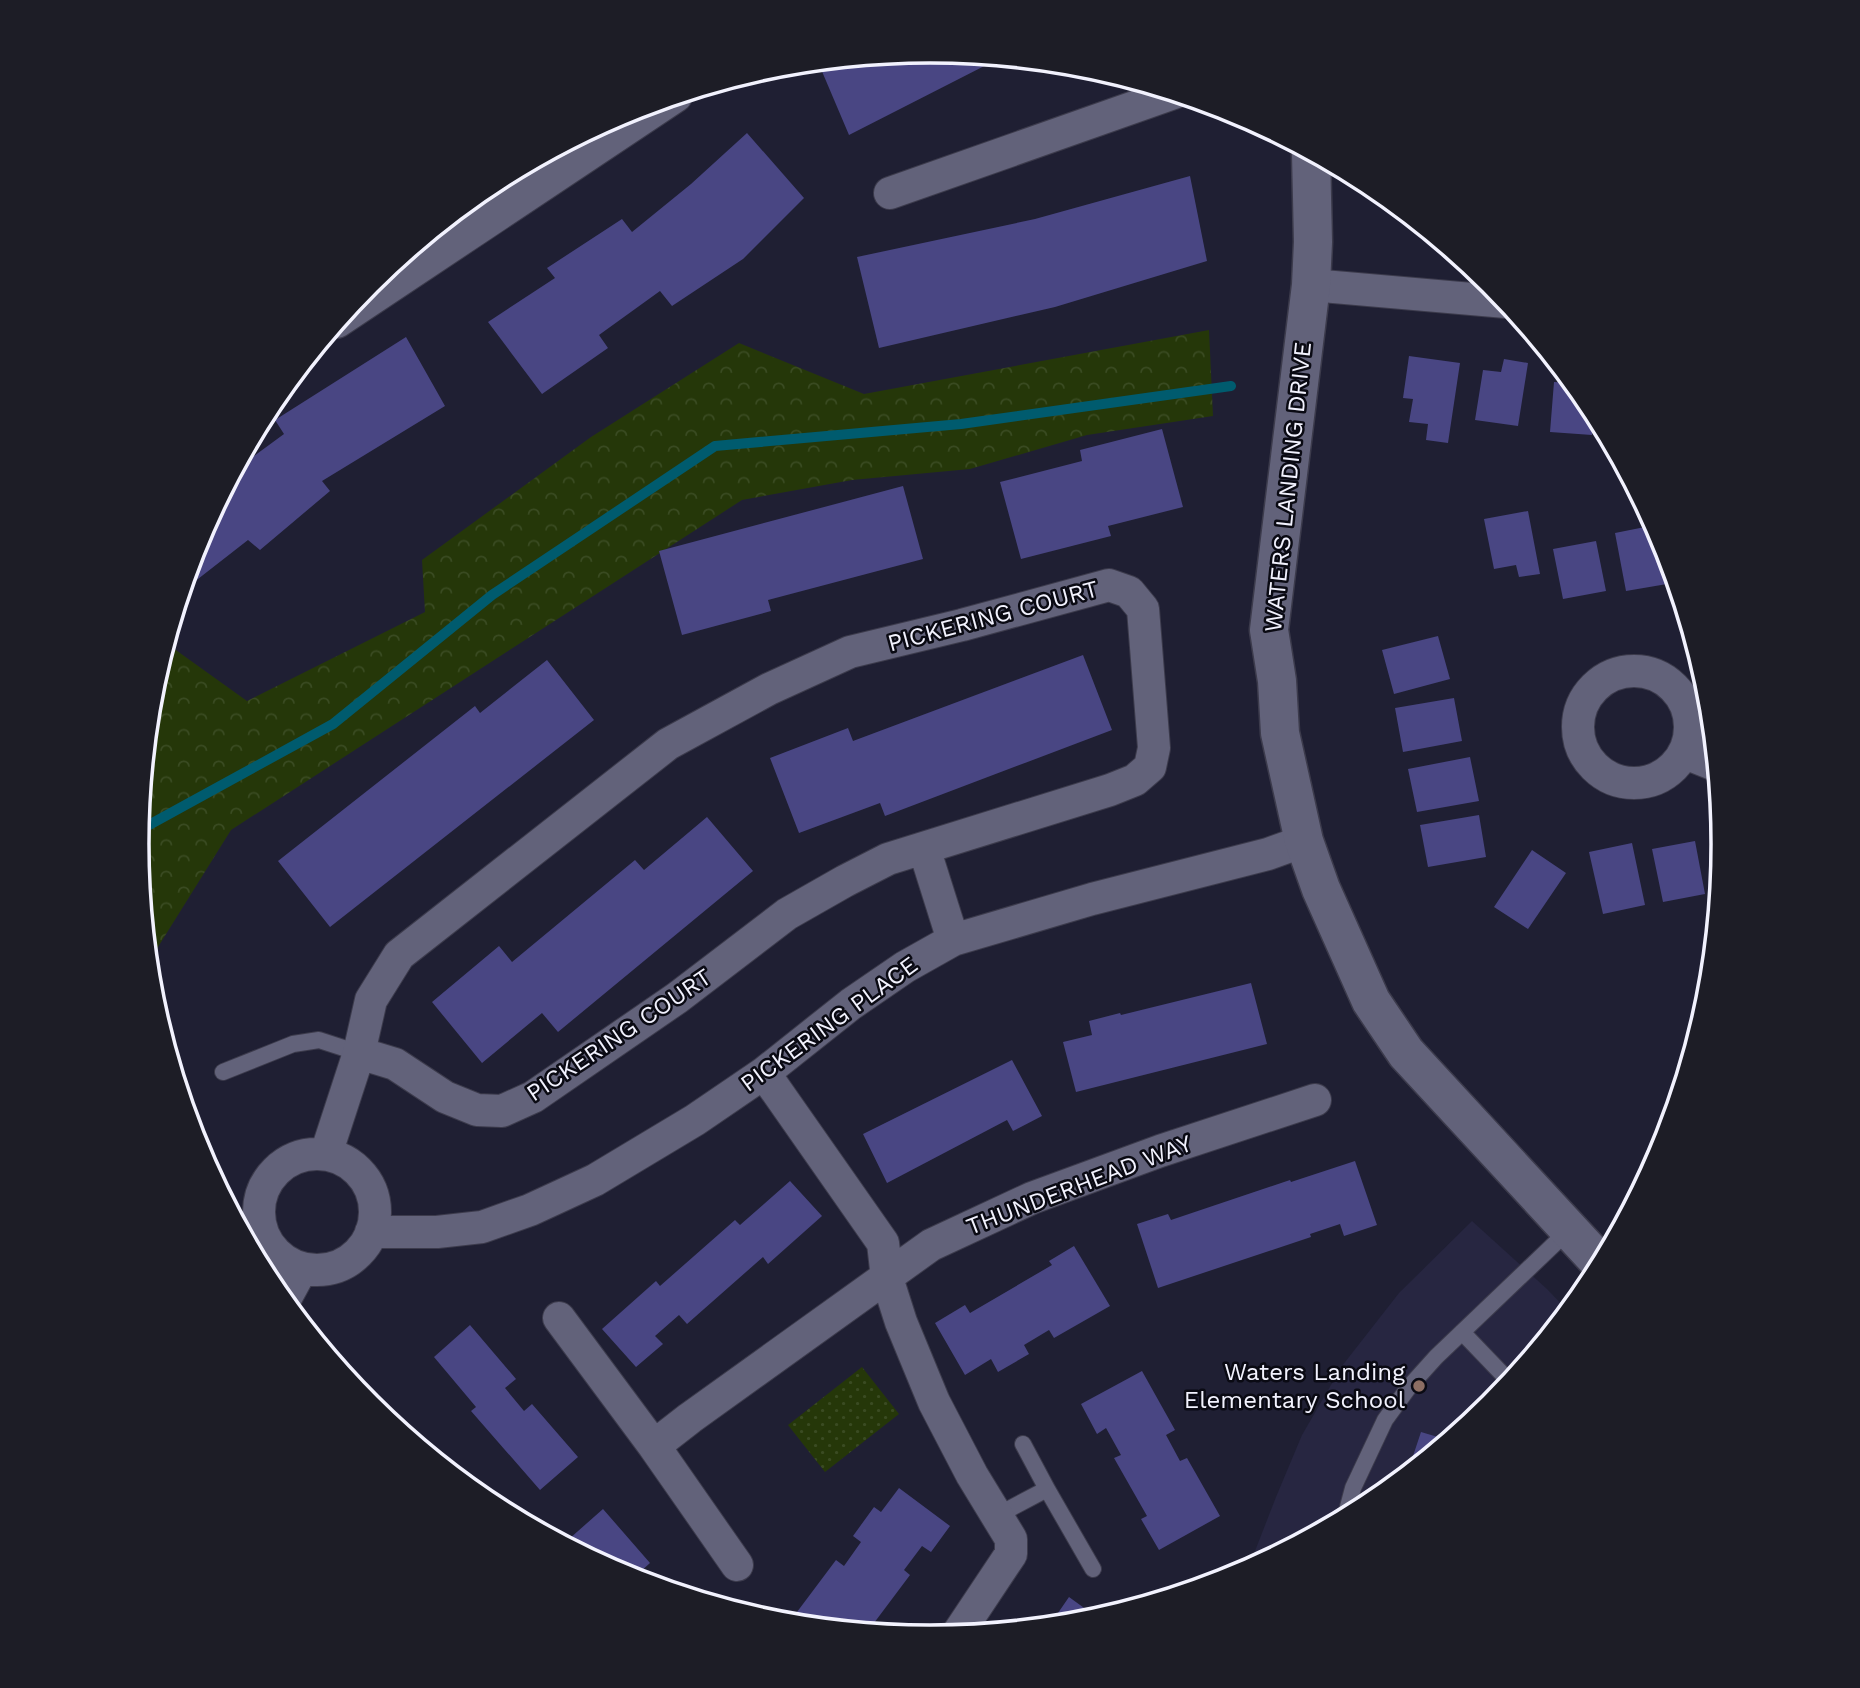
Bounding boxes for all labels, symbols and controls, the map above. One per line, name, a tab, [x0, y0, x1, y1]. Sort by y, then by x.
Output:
street label: WATERS LANDING DRIVE	[1259, 340, 1317, 634]
street label: PICKERING COURT	[885, 574, 1101, 658]
street label: PICKERING PLACE	[735, 950, 923, 1098]
street label: PICKERING COURT	[521, 963, 717, 1107]
street label: THUNDERHEAD WAY	[962, 1129, 1196, 1241]
place label: Waters Landing Elementary School	[1184, 1358, 1406, 1414]
marker: Waters Landing Elementary School	[1411, 1378, 1427, 1394]

